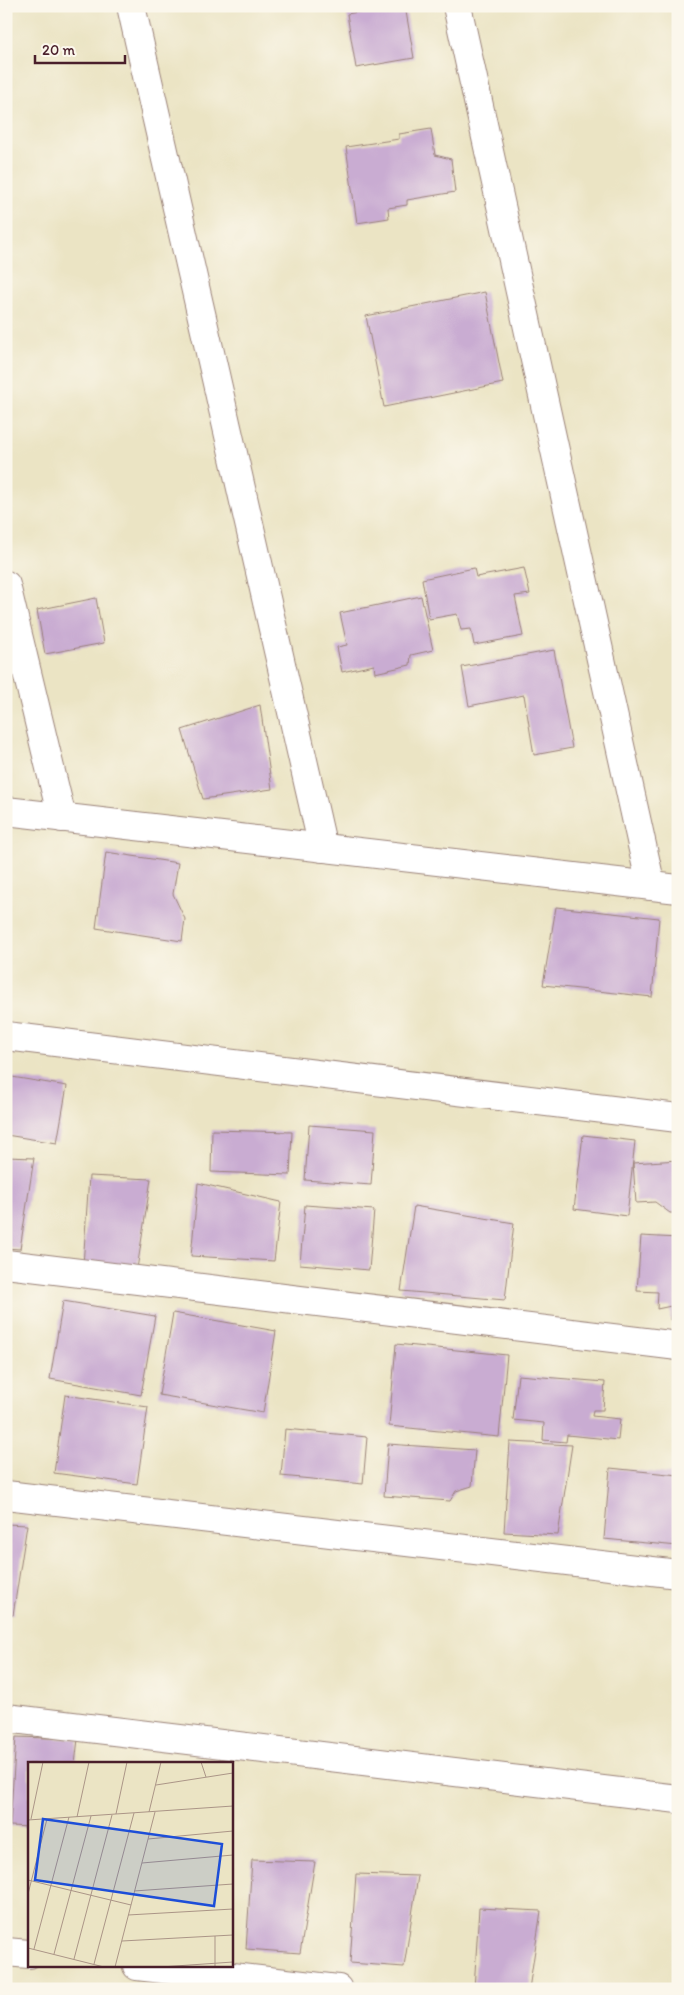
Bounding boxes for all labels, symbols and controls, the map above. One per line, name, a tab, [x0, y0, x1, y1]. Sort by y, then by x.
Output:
scale bar	[35, 32, 125, 64]
text: 20 m	[42, 41, 76, 59]
inset map	[28, 1762, 232, 1968]

